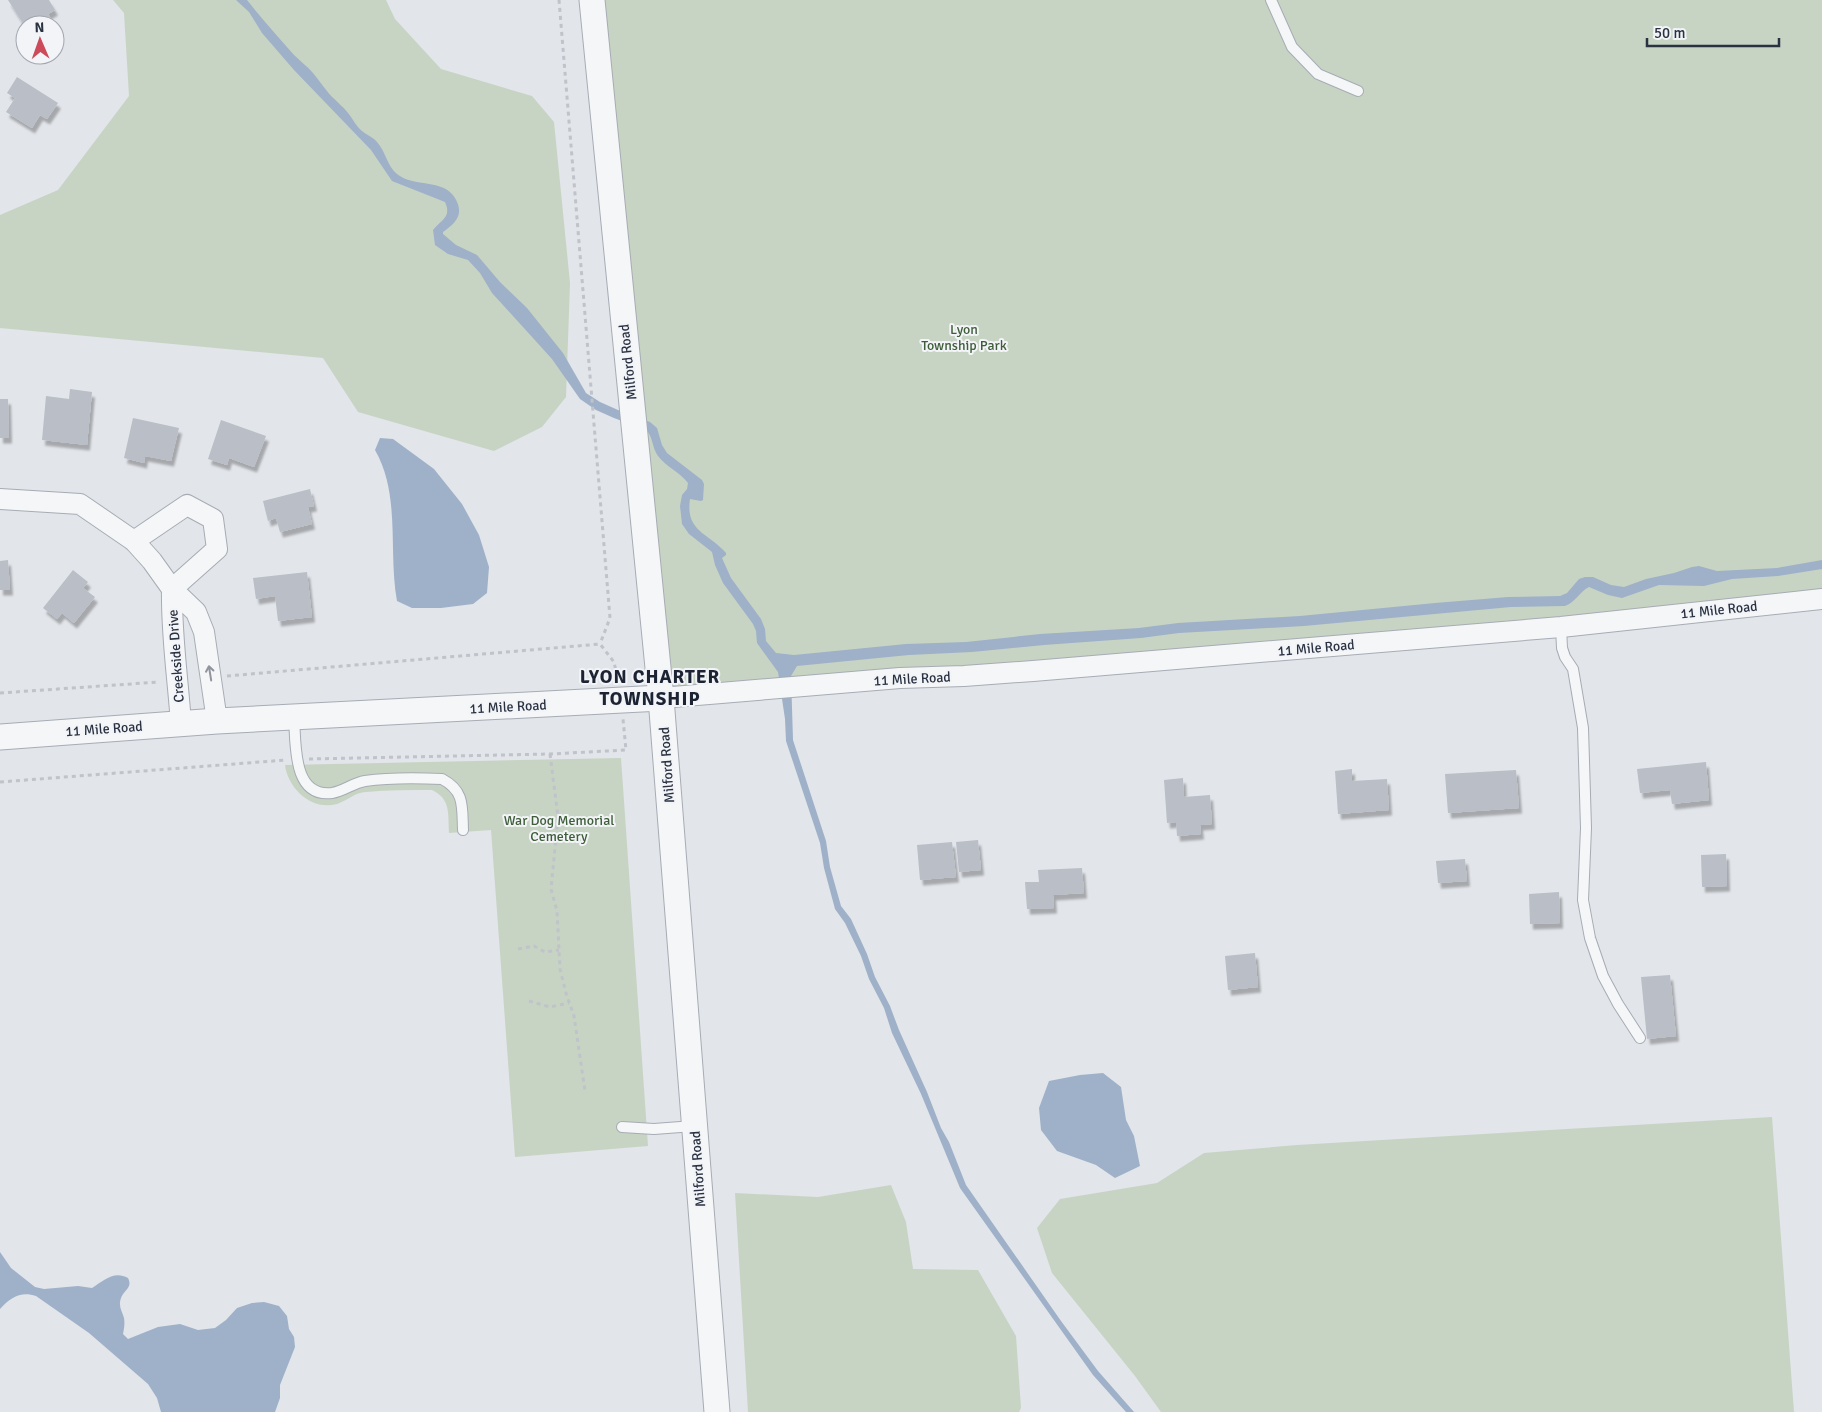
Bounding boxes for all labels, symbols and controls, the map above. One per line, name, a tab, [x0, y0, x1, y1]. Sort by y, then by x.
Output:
north arrow	[15, 15, 65, 65]
scale bar	[1647, 15, 1780, 47]
text: N	[34, 19, 45, 36]
text: 50 m	[1654, 24, 1685, 42]
park label: Lyon Township Park	[921, 321, 1007, 354]
street label: Milford Road	[616, 323, 640, 401]
street label: 11 Mile Road	[1680, 598, 1758, 622]
street label: Creekside Drive	[164, 609, 188, 703]
street label: 11 Mile Road	[1277, 636, 1355, 660]
one-way arrow	[204, 665, 214, 681]
district label: LYON CHARTER TOWNSHIP	[580, 665, 720, 711]
street label: 11 Mile Road	[873, 668, 951, 690]
street label: 11 Mile Road	[469, 696, 547, 718]
street label: 11 Mile Road	[65, 718, 143, 740]
street label: Milford Road	[656, 726, 678, 804]
park label: War Dog Memorial Cemetery	[504, 812, 614, 845]
street label: Milford Road	[687, 1130, 709, 1208]

